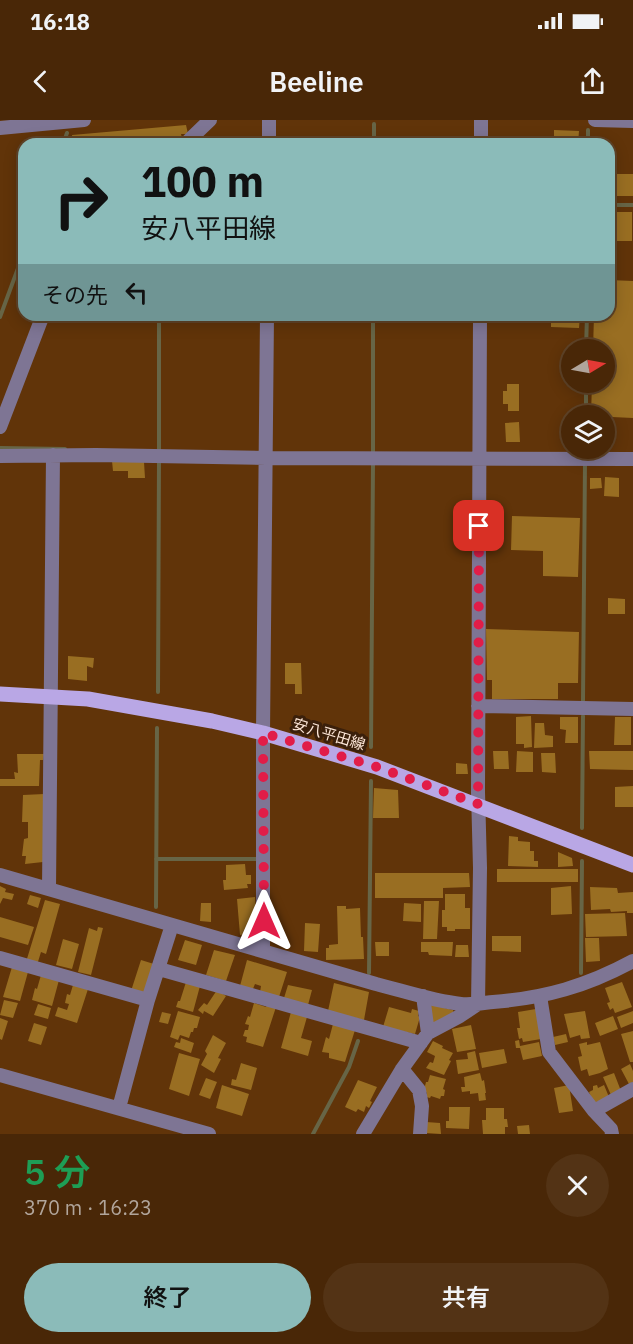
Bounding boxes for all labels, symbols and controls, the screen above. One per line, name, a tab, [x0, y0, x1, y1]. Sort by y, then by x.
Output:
text: 16:18	[30, 7, 90, 36]
text: Beeline	[269, 64, 364, 99]
icon: back	[24, 65, 57, 98]
icon: share	[576, 65, 609, 98]
text: 100 m	[141, 154, 264, 209]
icon: right	[42, 162, 120, 240]
text: 安八平田線	[141, 210, 276, 245]
icon: left	[120, 276, 153, 309]
text: その先	[42, 280, 108, 309]
north arrow	[561, 339, 615, 393]
map controls	[561, 339, 615, 459]
button: layers	[561, 405, 615, 459]
pin	[453, 500, 504, 551]
icon: arrive	[462, 509, 495, 542]
street label: 安八平田線	[290, 714, 368, 754]
position arrow	[232, 889, 296, 953]
text: 5 分	[24, 1148, 90, 1195]
button: close	[546, 1154, 609, 1217]
text: 370 m · 16:23	[24, 1194, 152, 1221]
button: 終了	[24, 1263, 311, 1332]
button: 共有	[323, 1263, 609, 1332]

